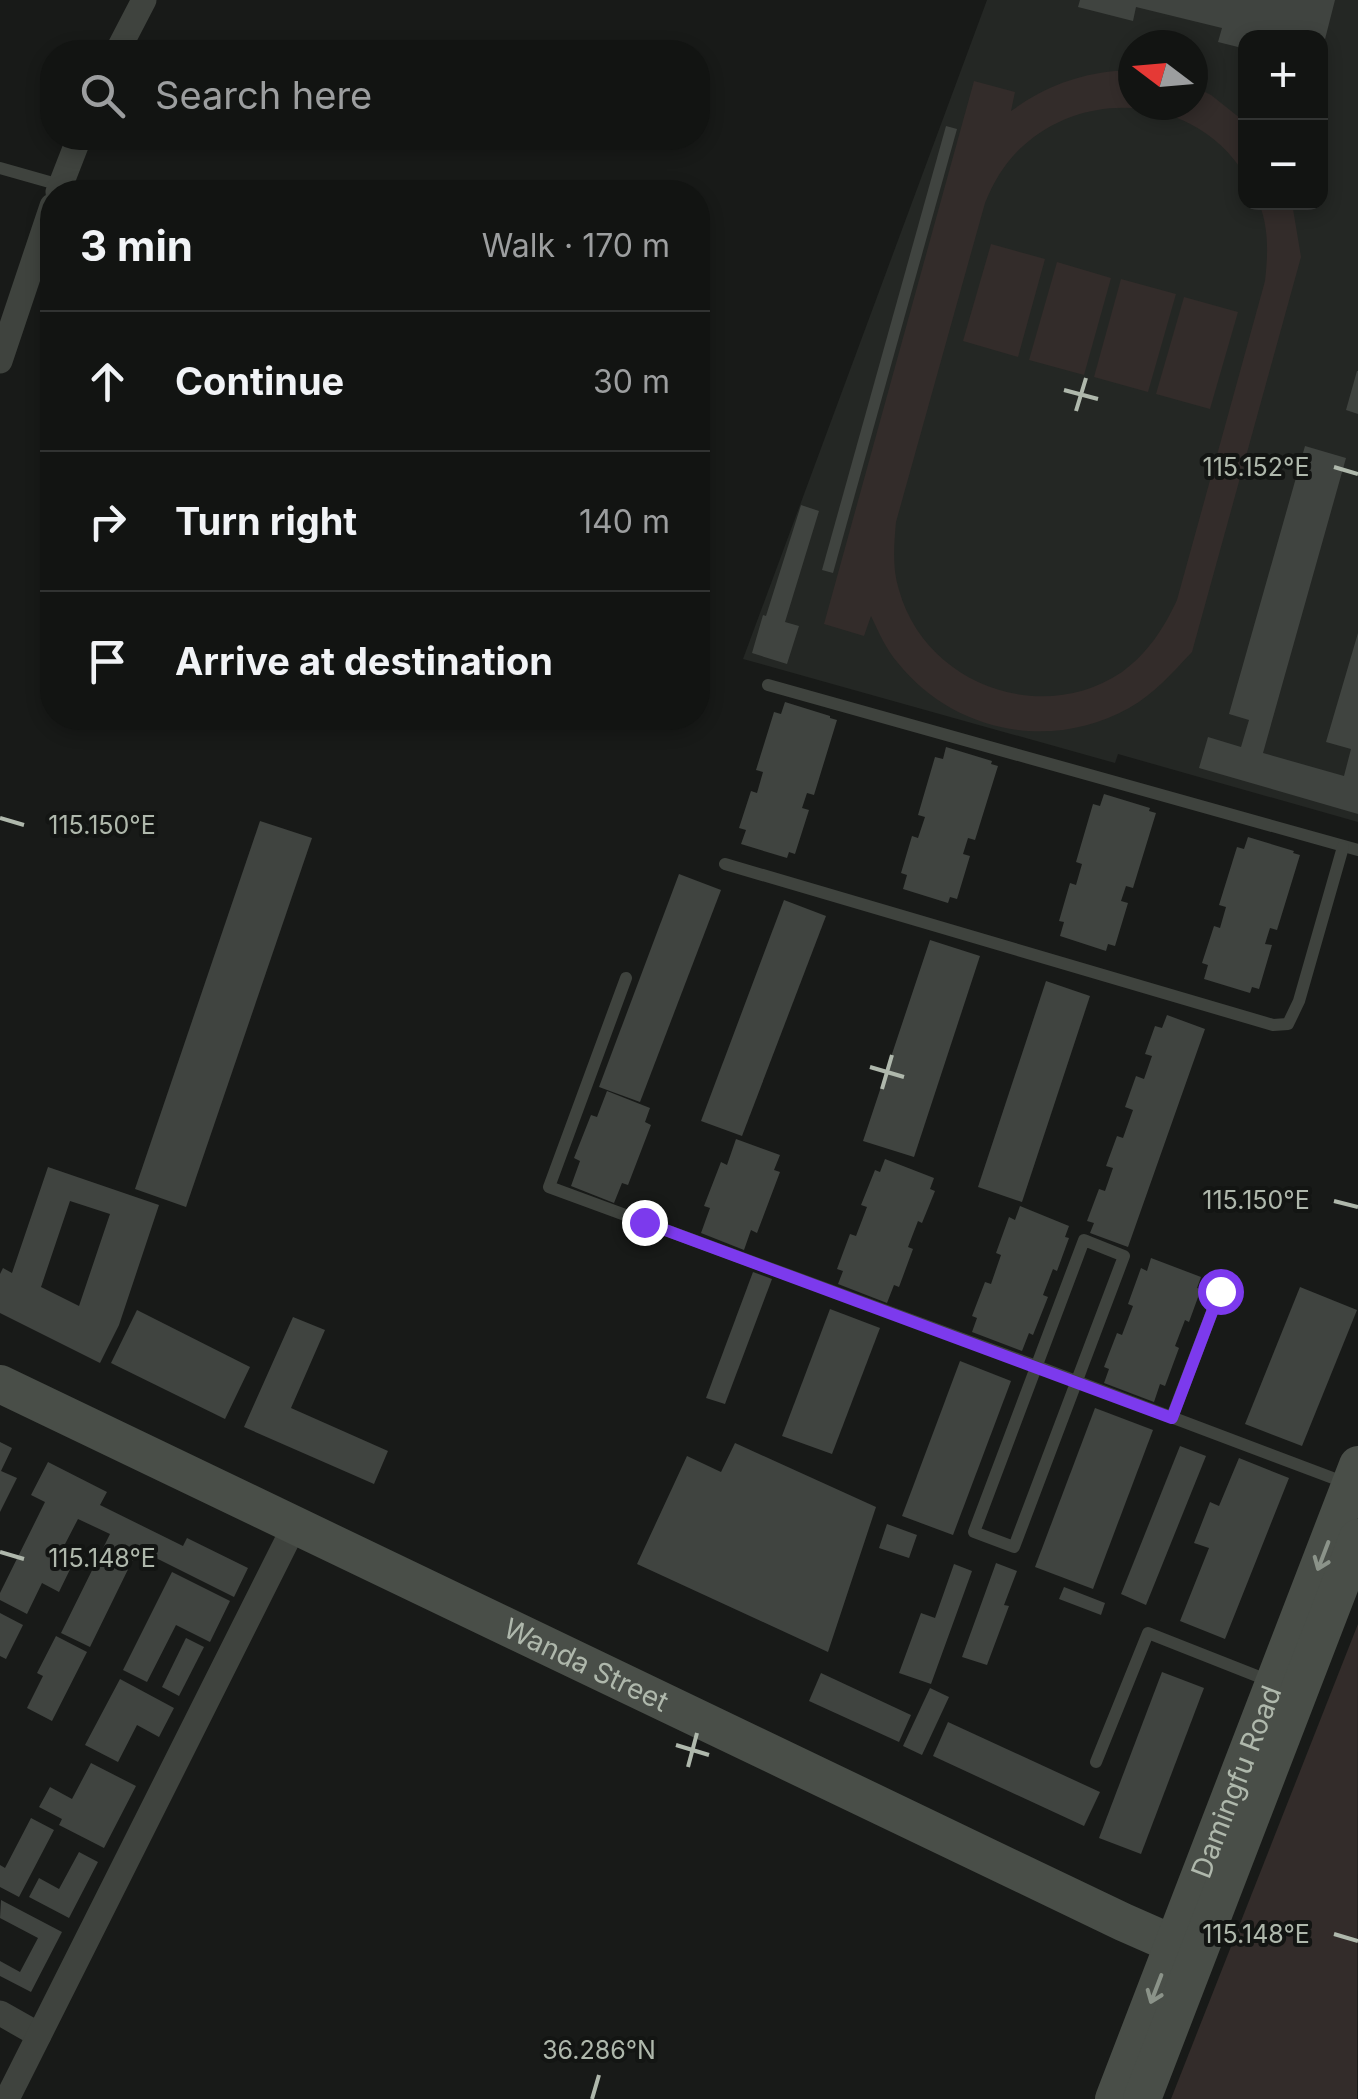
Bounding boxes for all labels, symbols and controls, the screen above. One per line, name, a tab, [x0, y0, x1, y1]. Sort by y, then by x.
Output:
north arrow	[1118, 30, 1208, 120]
map controls	[1238, 30, 1328, 210]
button: +	[1238, 30, 1328, 120]
search box	[40, 40, 710, 150]
icon: search	[75, 68, 130, 123]
text: Search here	[155, 72, 372, 118]
button: −	[1238, 120, 1328, 210]
text: 3 min	[80, 220, 193, 271]
text: Walk · 170 m	[482, 226, 670, 265]
icon: ahead	[80, 354, 135, 409]
text: Continue	[175, 358, 344, 404]
text: 30 m	[593, 362, 670, 401]
text: 115.152°E	[1203, 452, 1309, 482]
icon: right	[80, 494, 135, 549]
text: Turn right	[175, 498, 357, 544]
text: 140 m	[579, 502, 670, 541]
icon: arrive	[80, 634, 135, 689]
text: Arrive at destination	[175, 638, 553, 684]
text: 115.150°E	[48, 810, 156, 840]
text: 115.150°E	[1202, 1185, 1310, 1215]
route end	[622, 1200, 668, 1246]
route start	[1198, 1269, 1244, 1315]
one-way arrow	[1313, 1539, 1331, 1570]
text: 115.148°E	[48, 1543, 156, 1573]
street label: Wanda Street	[498, 1611, 674, 1719]
street label: Damingfu Road	[1184, 1681, 1289, 1883]
text: 115.148°E	[1202, 1919, 1310, 1949]
one-way arrow	[1145, 1974, 1163, 2004]
text: 36.286°N	[542, 2035, 656, 2065]

